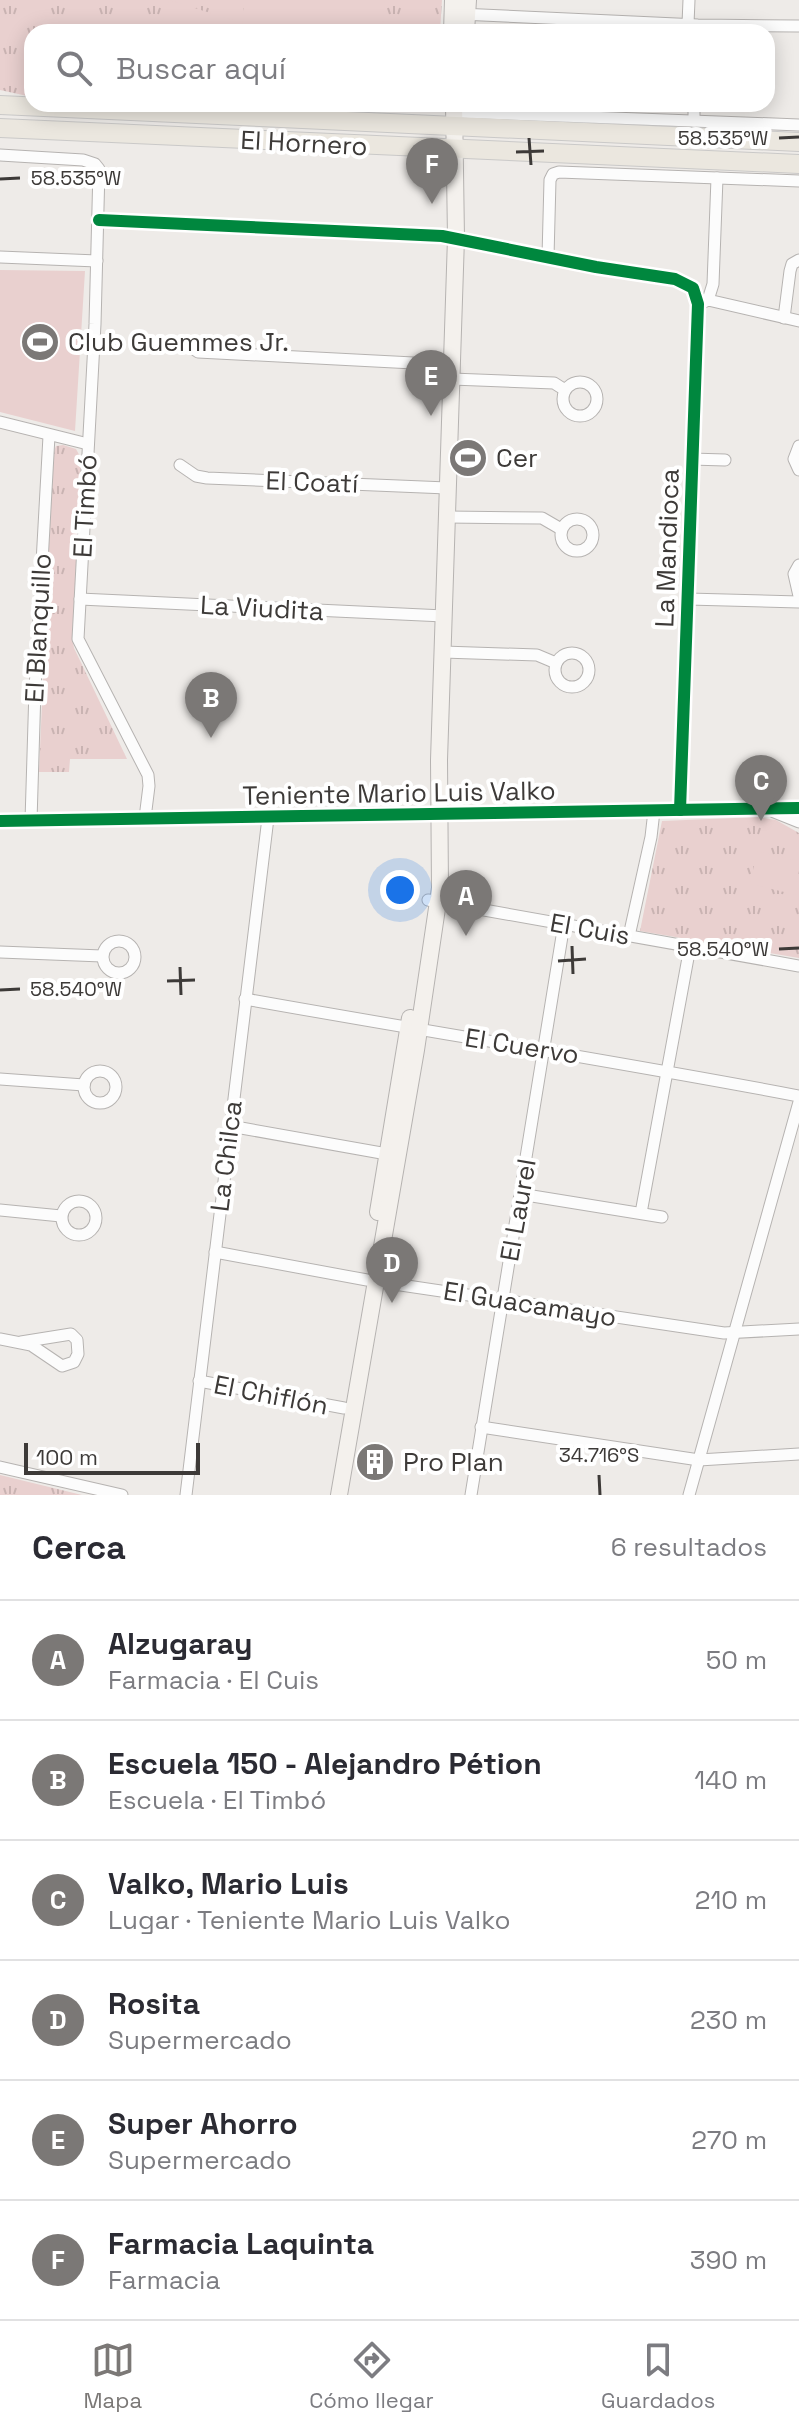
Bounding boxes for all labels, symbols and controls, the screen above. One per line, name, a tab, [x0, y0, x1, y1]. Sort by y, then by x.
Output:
search box	[24, 24, 775, 112]
icon: search	[52, 46, 96, 90]
text: Buscar aquí	[116, 49, 286, 88]
street label: El Hornero	[240, 123, 368, 163]
text: 58.535°W	[678, 125, 768, 151]
pin: F	[406, 138, 458, 204]
text: 58.535°W	[31, 165, 121, 191]
sports icon: Club Guemmes Jr.	[19, 321, 61, 363]
place label: Club Guemmes Jr.	[68, 325, 289, 359]
pin: E	[405, 350, 457, 416]
sports icon: Cer	[447, 437, 489, 479]
place label: Cer	[496, 441, 538, 475]
street label: El Timbó	[65, 453, 105, 559]
street label: El Coatí	[265, 463, 360, 501]
street label: La Mandioca	[647, 468, 687, 628]
street label: El Blanquillo	[17, 552, 59, 704]
street label: La Viudita	[199, 588, 325, 628]
pin: B	[185, 672, 237, 738]
pin: C	[735, 755, 787, 821]
street label: Teniente Mario Luis Valko	[242, 773, 556, 813]
your location	[380, 870, 420, 910]
pin: A	[440, 870, 492, 936]
street label: El Cuis	[547, 905, 633, 953]
text: 58.540°W	[677, 936, 769, 962]
text: 58.540°W	[30, 976, 122, 1002]
street label: El Cuervo	[463, 1020, 581, 1072]
street label: La Chilca	[202, 1098, 250, 1214]
street label: El Laurel	[492, 1156, 544, 1264]
pin: D	[366, 1237, 418, 1303]
street label: El Guacamayo	[441, 1274, 619, 1334]
street label: El Chiflón	[211, 1367, 331, 1423]
scale bar	[24, 1439, 200, 1475]
building icon: Pro Plan	[354, 1441, 396, 1483]
text: 34.716°S	[559, 1442, 639, 1468]
text: 100 m	[36, 1443, 98, 1471]
place label: Pro Plan	[403, 1445, 504, 1479]
text: Cerca	[32, 1526, 126, 1569]
text: 6 resultados	[611, 1530, 767, 1564]
text: Alzugaray	[108, 1624, 252, 1663]
text: A	[50, 1643, 66, 1677]
text: 50 m	[706, 1643, 767, 1677]
text: Farmacia · El Cuis	[108, 1663, 319, 1697]
text: Escuela 150 - Alejandro Pétion	[108, 1744, 542, 1783]
text: B	[49, 1763, 67, 1797]
text: 140 m	[694, 1763, 767, 1797]
text: Escuela · El Timbó	[108, 1783, 326, 1817]
text: Valko, Mario Luis	[108, 1864, 349, 1903]
text: C	[50, 1883, 66, 1917]
text: 210 m	[695, 1883, 767, 1917]
text: Lugar · Teniente Mario Luis Valko	[108, 1903, 511, 1937]
text: Rosita	[108, 1984, 200, 2023]
text: D	[49, 2003, 67, 2037]
text: 230 m	[690, 2003, 767, 2037]
text: Supermercado	[108, 2023, 292, 2057]
text: Super Ahorro	[108, 2104, 298, 2143]
text: E	[51, 2123, 65, 2157]
text: 270 m	[691, 2123, 767, 2157]
text: Supermercado	[108, 2143, 292, 2177]
text: Farmacia Laquinta	[108, 2224, 374, 2263]
text: F	[51, 2243, 65, 2277]
text: 390 m	[690, 2243, 767, 2277]
text: Farmacia	[108, 2263, 220, 2297]
tab: Mapa	[84, 2338, 142, 2414]
tab: Cómo llegar	[309, 2338, 434, 2414]
tab: Guardados	[601, 2338, 715, 2414]

